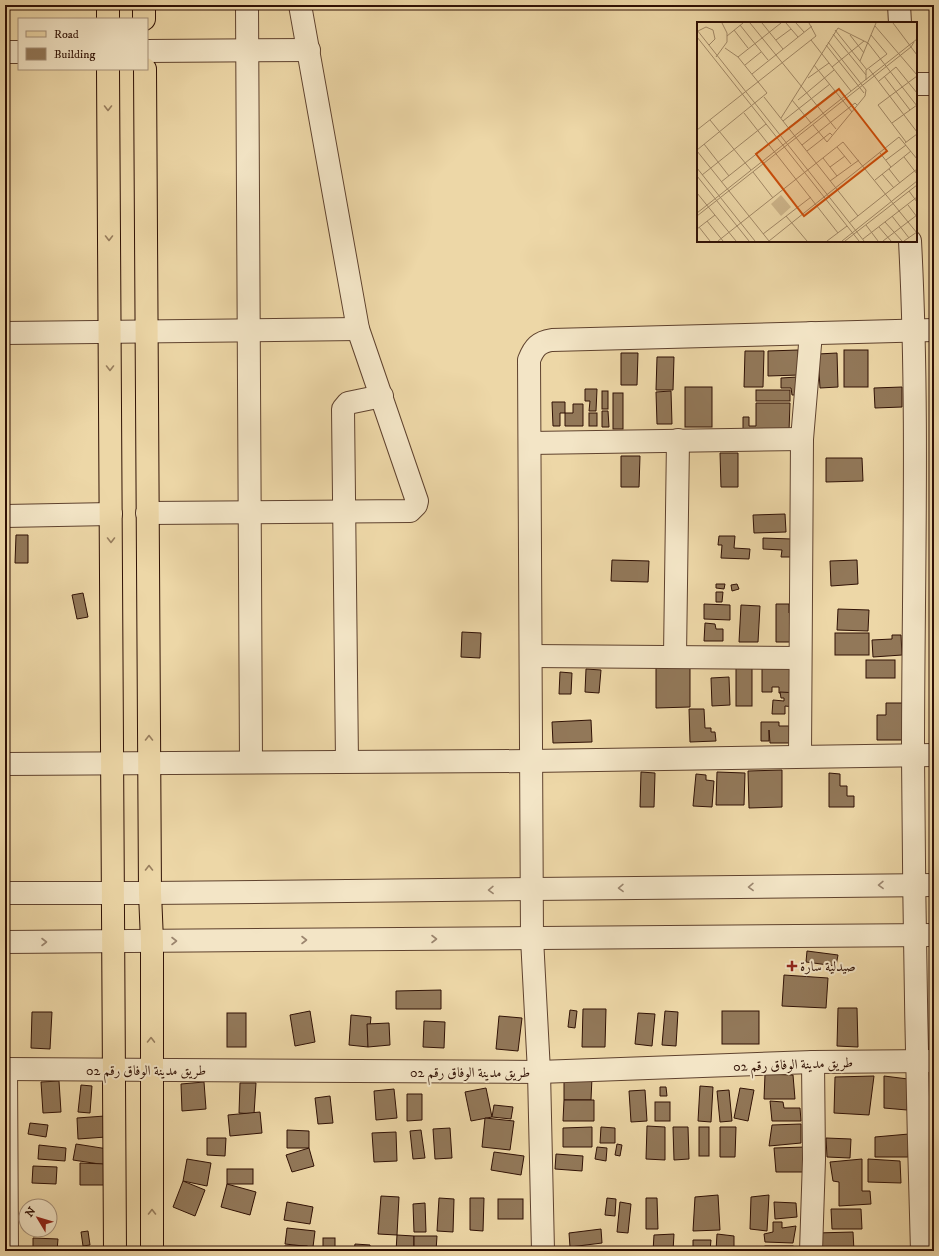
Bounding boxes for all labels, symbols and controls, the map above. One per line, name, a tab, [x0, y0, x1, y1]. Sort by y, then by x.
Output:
legend	[18, 18, 148, 70]
inset map	[697, 22, 917, 242]
text: Road	[54, 27, 79, 42]
text: Building	[54, 47, 95, 62]
one-way arrow	[104, 105, 113, 111]
one-way arrow	[105, 235, 113, 241]
one-way arrow	[106, 365, 114, 371]
one-way arrow	[107, 537, 115, 543]
one-way arrow	[145, 735, 153, 741]
one-way arrow	[145, 865, 154, 871]
one-way arrow	[878, 881, 884, 889]
one-way arrow	[748, 883, 754, 891]
one-way arrow	[618, 884, 624, 892]
one-way arrow	[488, 886, 494, 894]
one-way arrow	[431, 935, 437, 943]
one-way arrow	[301, 936, 307, 944]
one-way arrow	[171, 937, 177, 945]
one-way arrow	[41, 938, 47, 946]
place label: صيدلية سارة	[800, 958, 856, 976]
marker: صيدلية سارة	[787, 961, 797, 971]
one-way arrow	[147, 1037, 155, 1043]
street label: طريق مدينة الوفاق رقم 02	[733, 1054, 854, 1080]
street label: طريق مدينة الوفاق رقم 02	[86, 1062, 206, 1084]
street label: طريق مدينة الوفاق رقم 02	[410, 1064, 530, 1086]
north arrow	[18, 1198, 58, 1238]
text: N	[23, 1205, 39, 1220]
one-way arrow	[147, 1209, 156, 1215]

